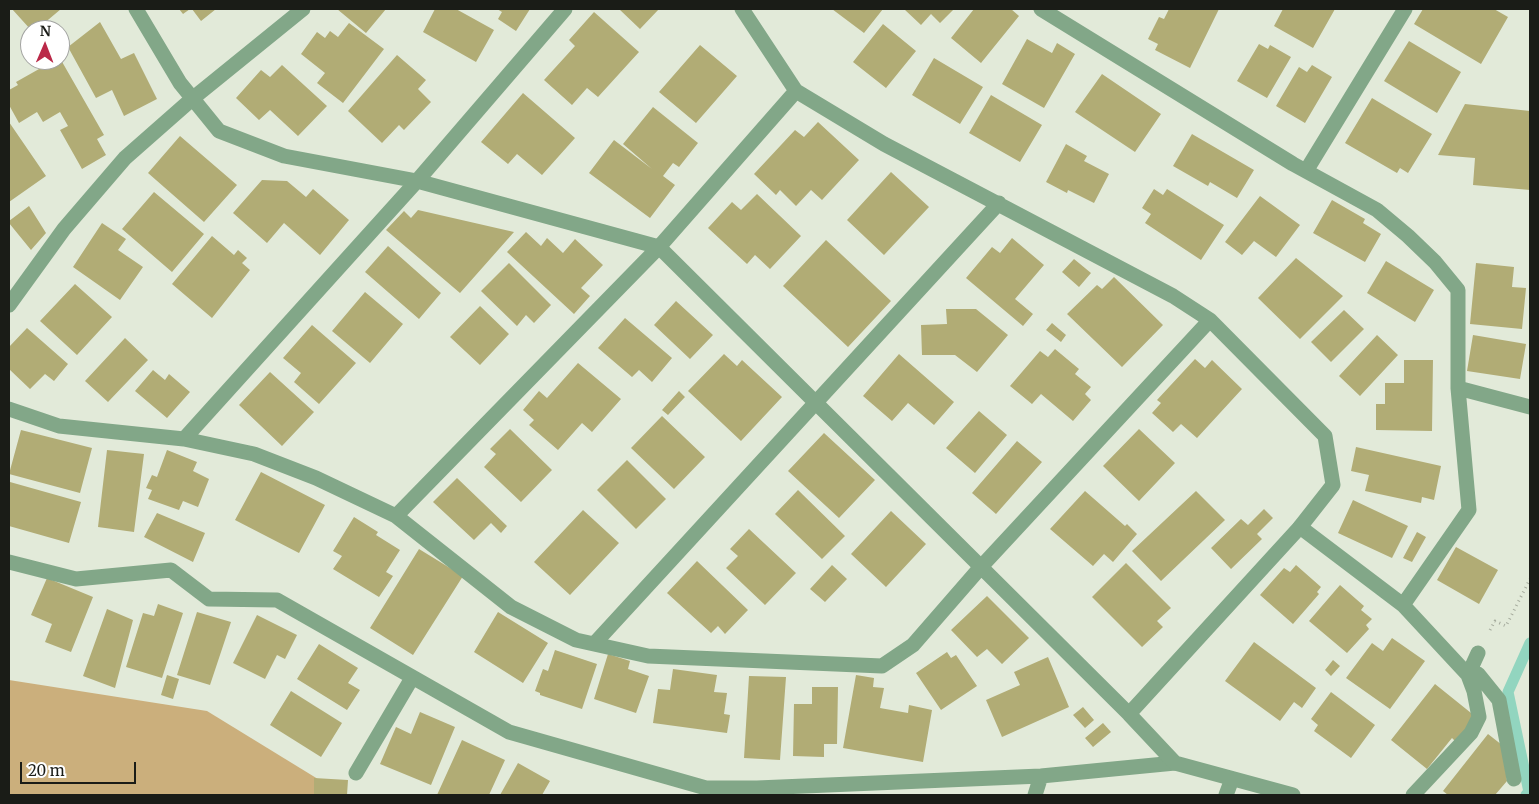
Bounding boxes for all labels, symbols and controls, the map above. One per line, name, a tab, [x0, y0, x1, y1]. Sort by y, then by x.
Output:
north arrow	[20, 20, 70, 70]
text: N	[40, 22, 51, 40]
scale bar	[22, 752, 139, 784]
text: 20 m	[28, 761, 65, 780]

